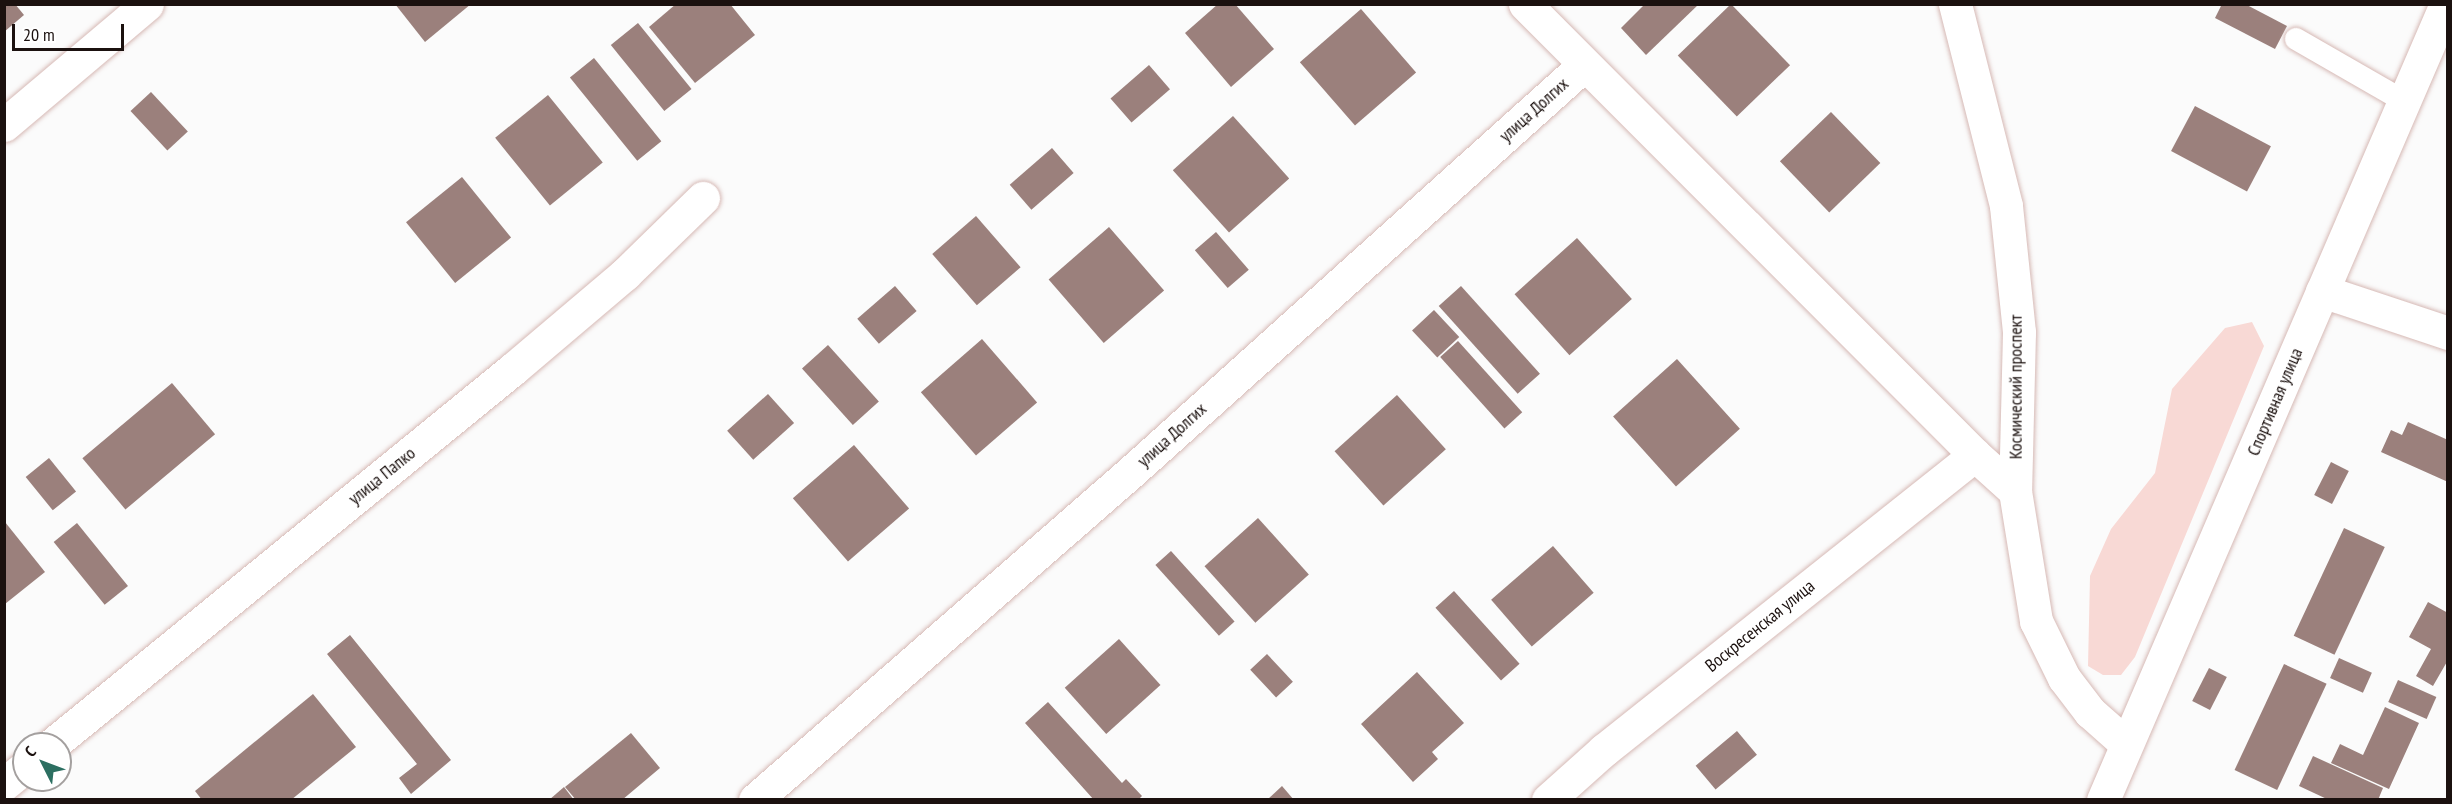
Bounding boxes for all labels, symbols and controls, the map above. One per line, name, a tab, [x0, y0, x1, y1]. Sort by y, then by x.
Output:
scale bar	[15, 12, 128, 50]
text: 20 m	[23, 23, 55, 46]
street label: улица Долгих	[1495, 73, 1573, 147]
street label: Космический проспект	[2005, 315, 2027, 459]
street label: Спортивная улица	[2243, 345, 2307, 459]
street label: улица Долгих	[1133, 398, 1211, 472]
street label: улица Папко	[344, 443, 420, 509]
street label: Воскресенская улица	[1701, 575, 1819, 677]
north arrow	[12, 732, 72, 792]
text: С	[20, 742, 40, 761]

